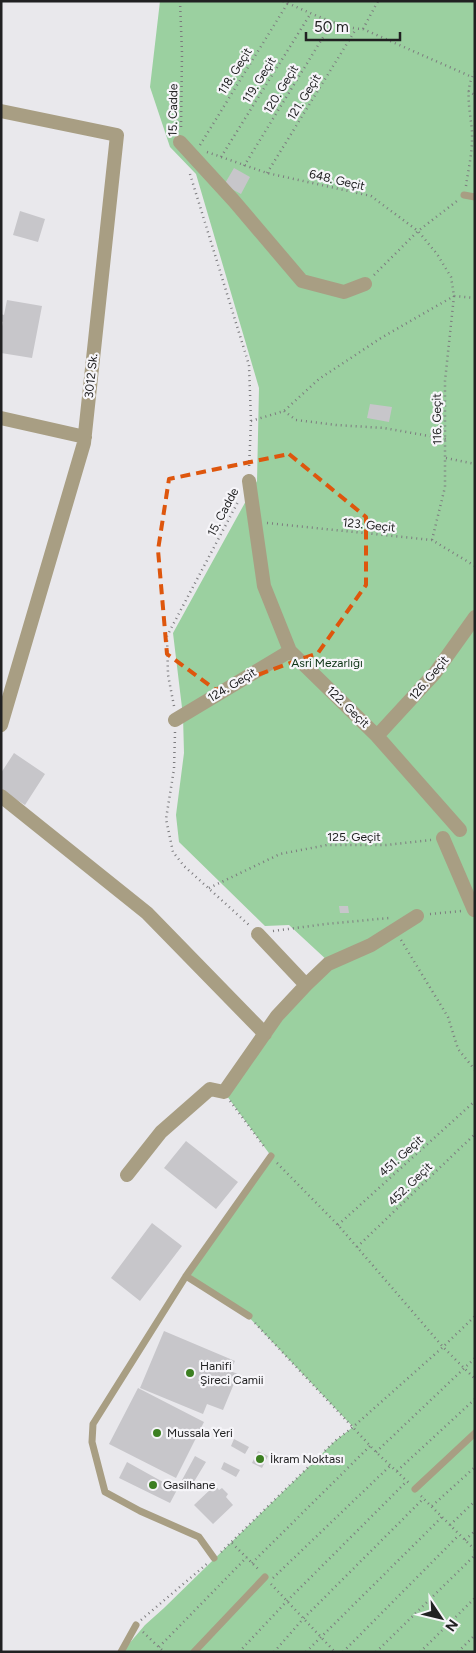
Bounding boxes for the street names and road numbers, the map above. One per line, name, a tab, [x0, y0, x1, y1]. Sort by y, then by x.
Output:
street label: 118. Geçit	[215, 45, 255, 97]
street label: 119. Geçit	[239, 54, 279, 106]
street label: 120. Geçit	[261, 62, 302, 116]
street label: 121. Geçit	[284, 71, 324, 123]
street label: 15. Cadde	[166, 83, 180, 136]
street label: 648. Geçit	[308, 167, 367, 193]
street label: 3012 Sk.	[82, 353, 100, 399]
street label: 116. Geçit	[430, 393, 444, 445]
street label: 15. Cadde	[204, 485, 242, 539]
street label: 123. Geçit	[342, 515, 397, 535]
street label: 126. Geçit	[406, 653, 452, 703]
street label: 124. Geçit	[205, 665, 259, 705]
street label: 122. Geçit	[324, 683, 372, 731]
street label: 125. Geçit	[327, 830, 381, 844]
street label: 451. Geçit	[376, 1132, 426, 1179]
street label: 452. Geçit	[385, 1159, 435, 1208]

